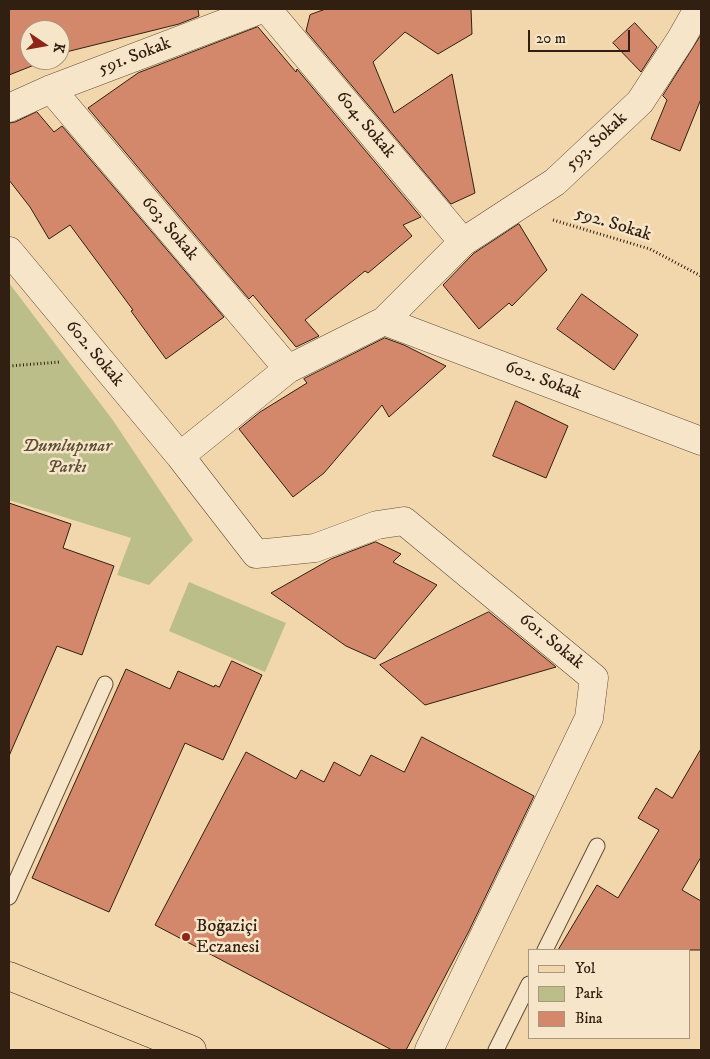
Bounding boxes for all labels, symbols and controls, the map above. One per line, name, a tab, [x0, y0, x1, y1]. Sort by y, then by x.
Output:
north arrow	[20, 20, 70, 70]
scale bar	[530, 20, 632, 52]
text: 20 m	[536, 29, 566, 48]
street label: 591. Sokak	[96, 33, 174, 81]
text: K	[49, 41, 69, 55]
street label: 604. Sokak	[331, 87, 399, 163]
street label: 593. Sokak	[562, 108, 632, 176]
street label: 603. Sokak	[136, 192, 202, 266]
street label: 592. Sokak	[572, 203, 654, 247]
street label: 602. Sokak	[60, 316, 128, 392]
street label: 602. Sokak	[502, 357, 584, 405]
park label: Dumlupınar Parkı	[22, 436, 112, 478]
street label: 601. Sokak	[514, 609, 588, 675]
place label: Boğaziçi Eczanesi	[196, 916, 259, 959]
marker: Boğaziçi Eczanesi	[180, 931, 192, 943]
legend	[528, 949, 690, 1039]
text: Yol	[575, 959, 595, 978]
text: Park	[575, 984, 603, 1003]
text: Bina	[575, 1009, 603, 1028]

